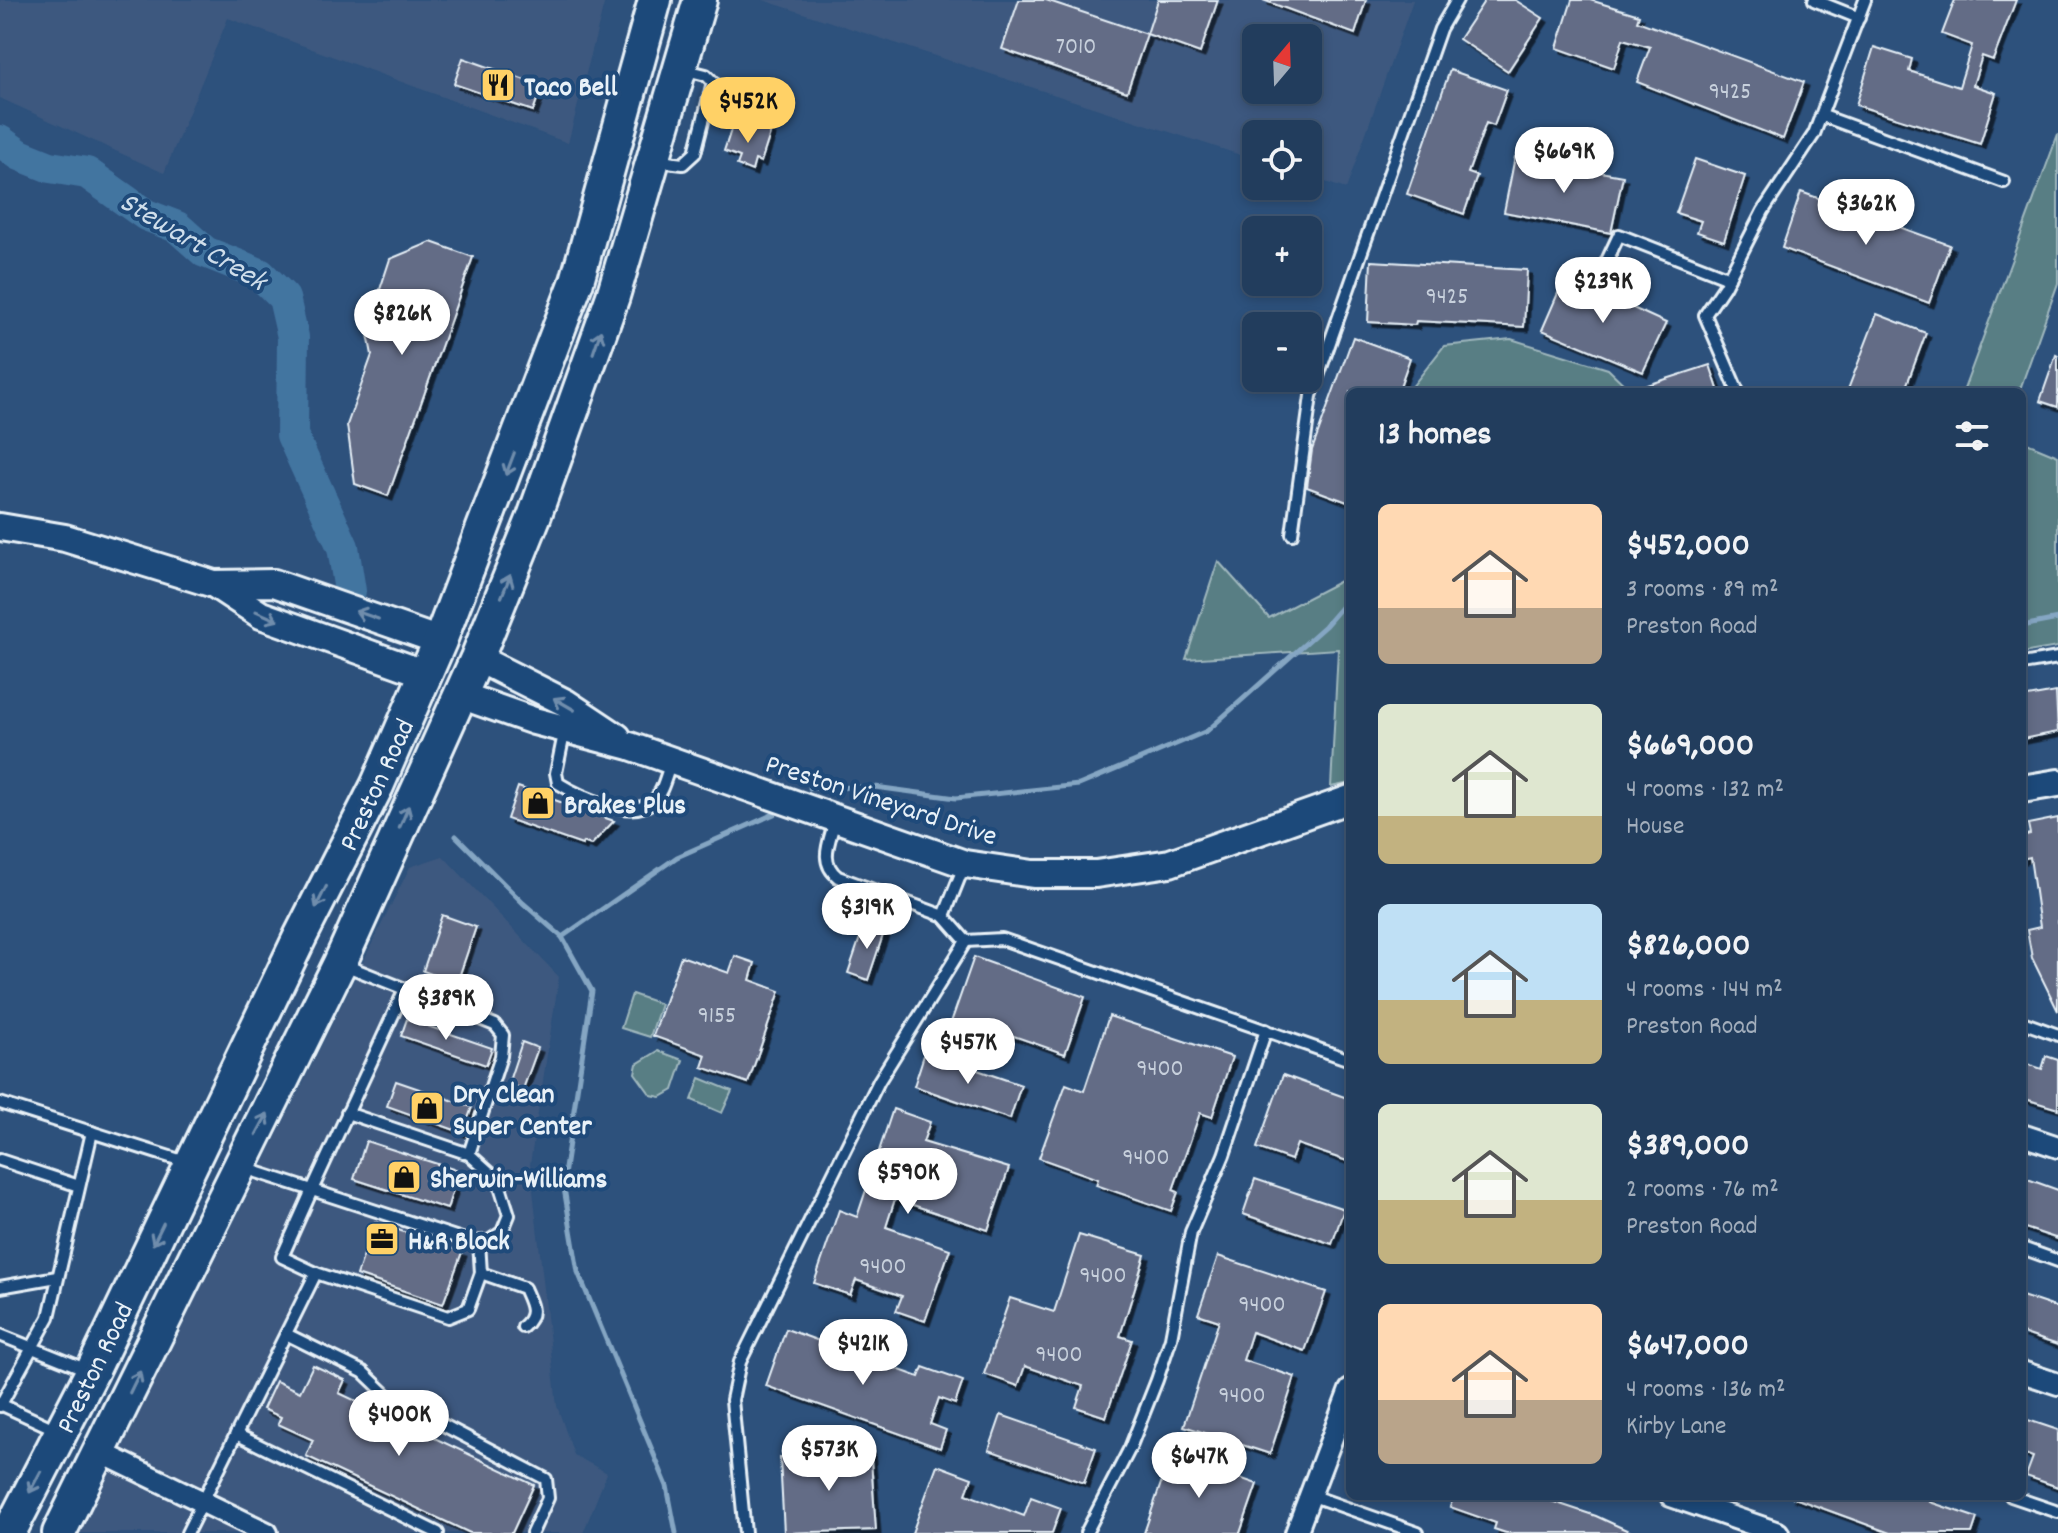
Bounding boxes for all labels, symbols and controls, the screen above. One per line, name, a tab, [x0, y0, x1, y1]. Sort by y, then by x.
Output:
north arrow	[1242, 24, 1322, 104]
map controls	[1242, 24, 1322, 392]
house number: 7010	[1056, 31, 1096, 65]
restaurant icon: Taco Bell	[479, 66, 517, 104]
place label: Taco Bell	[524, 70, 618, 110]
house number: 9425	[1709, 76, 1751, 110]
pin: $452K	[692, 77, 804, 145]
text: $452K	[718, 84, 778, 121]
button: locate	[1242, 120, 1322, 200]
pin: $669K	[1508, 127, 1620, 195]
text: $669K	[1533, 134, 1595, 171]
pin: $362K	[1810, 179, 1922, 247]
water label: Stewart Creek	[110, 183, 276, 306]
text: $362K	[1836, 186, 1896, 223]
button: +	[1242, 216, 1322, 296]
pin: $239K	[1547, 257, 1659, 325]
text: $239K	[1573, 264, 1633, 301]
house number: 9425	[1426, 281, 1468, 315]
pin: $826K	[346, 289, 458, 357]
text: $826K	[372, 296, 432, 333]
button: −	[1242, 312, 1322, 392]
one-way arrow	[591, 330, 606, 355]
text: 13 homes	[1378, 412, 1492, 461]
icon: filters	[1950, 414, 1994, 458]
one-way arrow	[502, 452, 516, 476]
text: $452,000	[1626, 523, 1750, 572]
icon: home	[1442, 536, 1538, 632]
text: 3 rooms · 89 m²	[1626, 572, 1779, 609]
one-way arrow	[500, 574, 514, 599]
one-way arrow	[355, 607, 380, 622]
one-way arrow	[254, 609, 278, 624]
text: Preston Road	[1626, 609, 1758, 646]
one-way arrow	[553, 696, 576, 712]
street label: Preston Road	[331, 713, 428, 859]
text: $669,000	[1626, 723, 1754, 772]
icon: home	[1442, 736, 1538, 832]
street label: Preston Vineyard Drive	[759, 746, 1002, 859]
text: 4 rooms · 132 m²	[1626, 772, 1784, 809]
shop icon: Brakes Plus	[519, 784, 557, 822]
place label: Brakes Plus	[564, 788, 686, 828]
one-way arrow	[398, 805, 413, 830]
text: House	[1626, 809, 1684, 846]
pin: $319K	[811, 883, 923, 951]
one-way arrow	[312, 884, 328, 908]
text: $319K	[840, 890, 894, 927]
text: $826,000	[1626, 923, 1750, 972]
icon: home	[1442, 936, 1538, 1032]
text: 4 rooms · 144 m²	[1626, 972, 1783, 1009]
pin: $389K	[390, 974, 502, 1042]
text: $389K	[416, 981, 476, 1018]
house number: 9155	[698, 1000, 736, 1034]
text: Preston Road	[1626, 1009, 1758, 1046]
pin: $457K	[912, 1018, 1024, 1086]
text: $457K	[939, 1025, 997, 1062]
house number: 9400	[1136, 1053, 1184, 1087]
place label: Dry Clean Super Center	[453, 1077, 592, 1149]
shop icon: Dry Clean Super Center	[408, 1089, 446, 1127]
one-way arrow	[254, 1112, 270, 1136]
text: $389,000	[1626, 1123, 1750, 1172]
icon: home	[1442, 1136, 1538, 1232]
house number: 9400	[1122, 1142, 1170, 1176]
pin: $590K	[852, 1148, 964, 1216]
text: $590K	[876, 1155, 940, 1192]
shop icon: Sherwin-Williams	[385, 1158, 423, 1196]
place label: Sherwin-Williams	[430, 1162, 608, 1202]
text: 2 rooms · 76 m²	[1626, 1172, 1779, 1209]
text: Preston Road	[1626, 1209, 1758, 1246]
office icon: H&R Block	[363, 1220, 401, 1258]
one-way arrow	[150, 1222, 165, 1246]
place label: H&R Block	[408, 1224, 510, 1264]
house number: 9400	[859, 1251, 907, 1285]
house number: 9400	[1079, 1260, 1127, 1294]
house number: 9400	[1238, 1289, 1286, 1323]
street label: Preston Road	[48, 1297, 147, 1442]
pin: $421K	[807, 1319, 919, 1387]
text: $647,000	[1626, 1323, 1749, 1372]
text: $421K	[836, 1326, 890, 1363]
icon: home	[1442, 1336, 1538, 1432]
house number: 9400	[1035, 1339, 1083, 1373]
one-way arrow	[128, 1371, 143, 1395]
text: 4 rooms · 136 m²	[1626, 1372, 1785, 1409]
house number: 9400	[1218, 1380, 1266, 1414]
pin: $400K	[343, 1390, 455, 1458]
text: $400K	[367, 1397, 431, 1434]
text: Kirby Lane	[1626, 1409, 1726, 1446]
pin: $573K	[773, 1425, 885, 1493]
text: $573K	[800, 1432, 858, 1469]
pin: $647K	[1143, 1432, 1255, 1500]
text: $647K	[1170, 1439, 1228, 1476]
one-way arrow	[26, 1470, 42, 1494]

